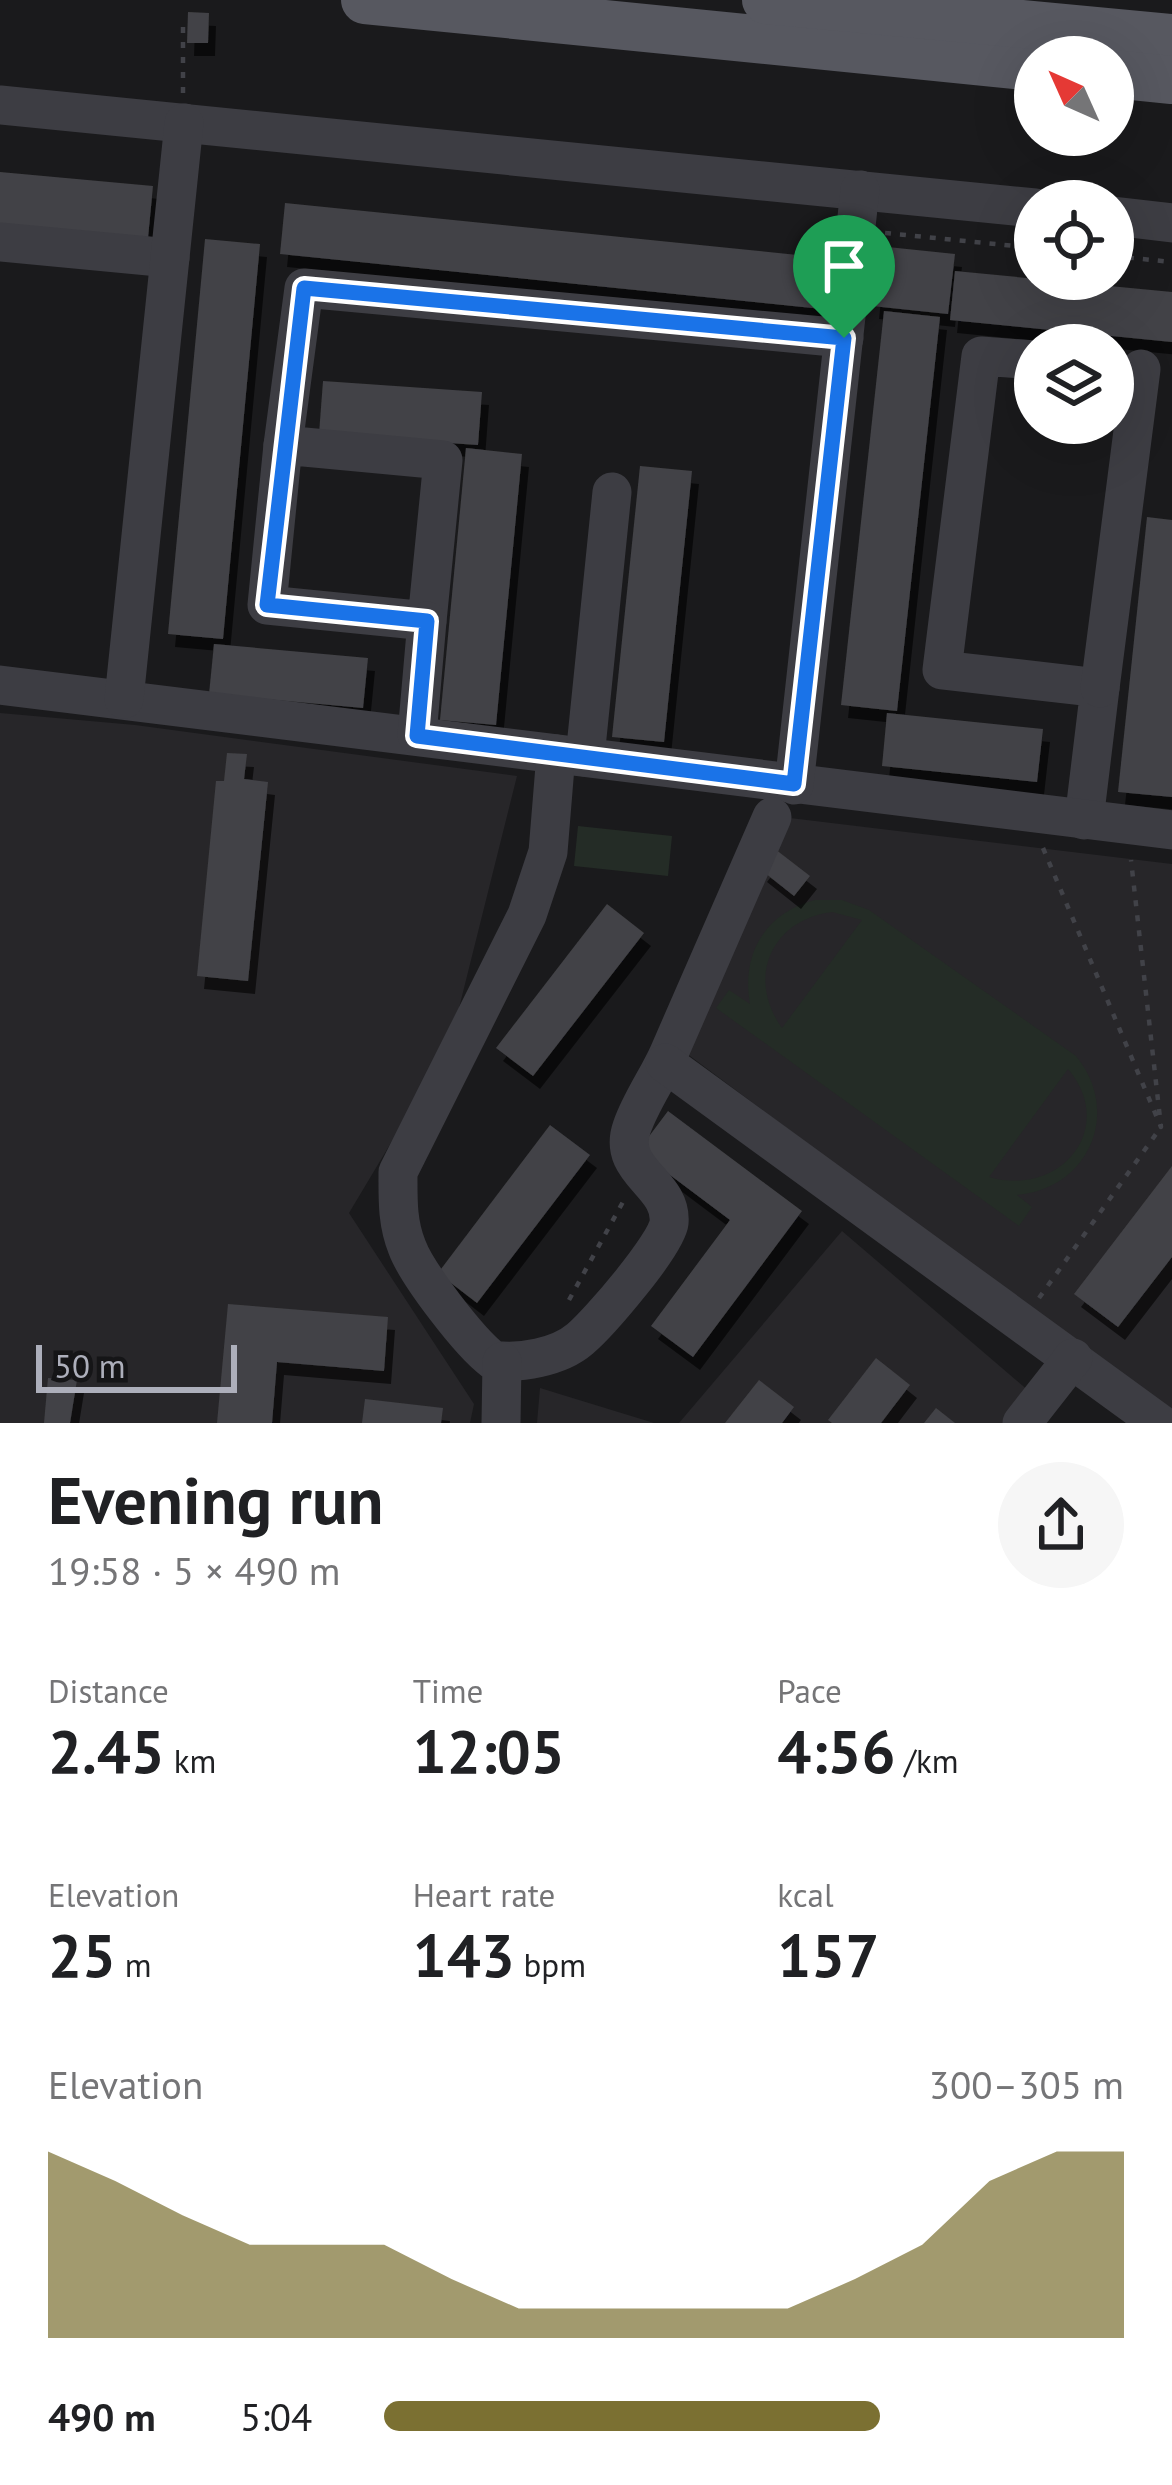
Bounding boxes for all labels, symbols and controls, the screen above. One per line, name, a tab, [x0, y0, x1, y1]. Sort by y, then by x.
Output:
north arrow	[1014, 36, 1134, 156]
map controls	[1014, 36, 1134, 444]
button: locate	[1014, 180, 1134, 300]
pin	[793, 215, 895, 338]
icon: arrive	[811, 233, 877, 299]
button: layers	[1014, 324, 1134, 444]
scale bar	[36, 1339, 237, 1392]
text: 50 m	[54, 1344, 126, 1387]
text: Evening run	[48, 1457, 383, 1542]
button: share	[998, 1462, 1124, 1588]
text: 19:58 · 5 × 490 m	[48, 1545, 340, 1596]
text: Distance	[48, 1669, 169, 1712]
text: Time	[413, 1669, 483, 1712]
text: Pace	[777, 1669, 842, 1712]
text: 2.45	[48, 1712, 165, 1790]
text: 12:05	[413, 1712, 565, 1790]
text: 4:56	[777, 1712, 896, 1790]
text: km	[165, 1739, 216, 1782]
text: /km	[896, 1739, 959, 1782]
text: Elevation	[48, 1873, 179, 1916]
text: Heart rate	[413, 1873, 555, 1916]
text: kcal	[777, 1873, 834, 1916]
text: 25	[48, 1916, 116, 1994]
text: 143	[413, 1916, 515, 1994]
text: 157	[777, 1916, 879, 1994]
text: m	[116, 1943, 152, 1986]
text: bpm	[515, 1943, 586, 1986]
text: Elevation	[48, 2059, 203, 2110]
text: 300–305 m	[929, 2059, 1124, 2110]
text: 490 m	[48, 2391, 156, 2442]
text: 5:04	[240, 2391, 312, 2442]

